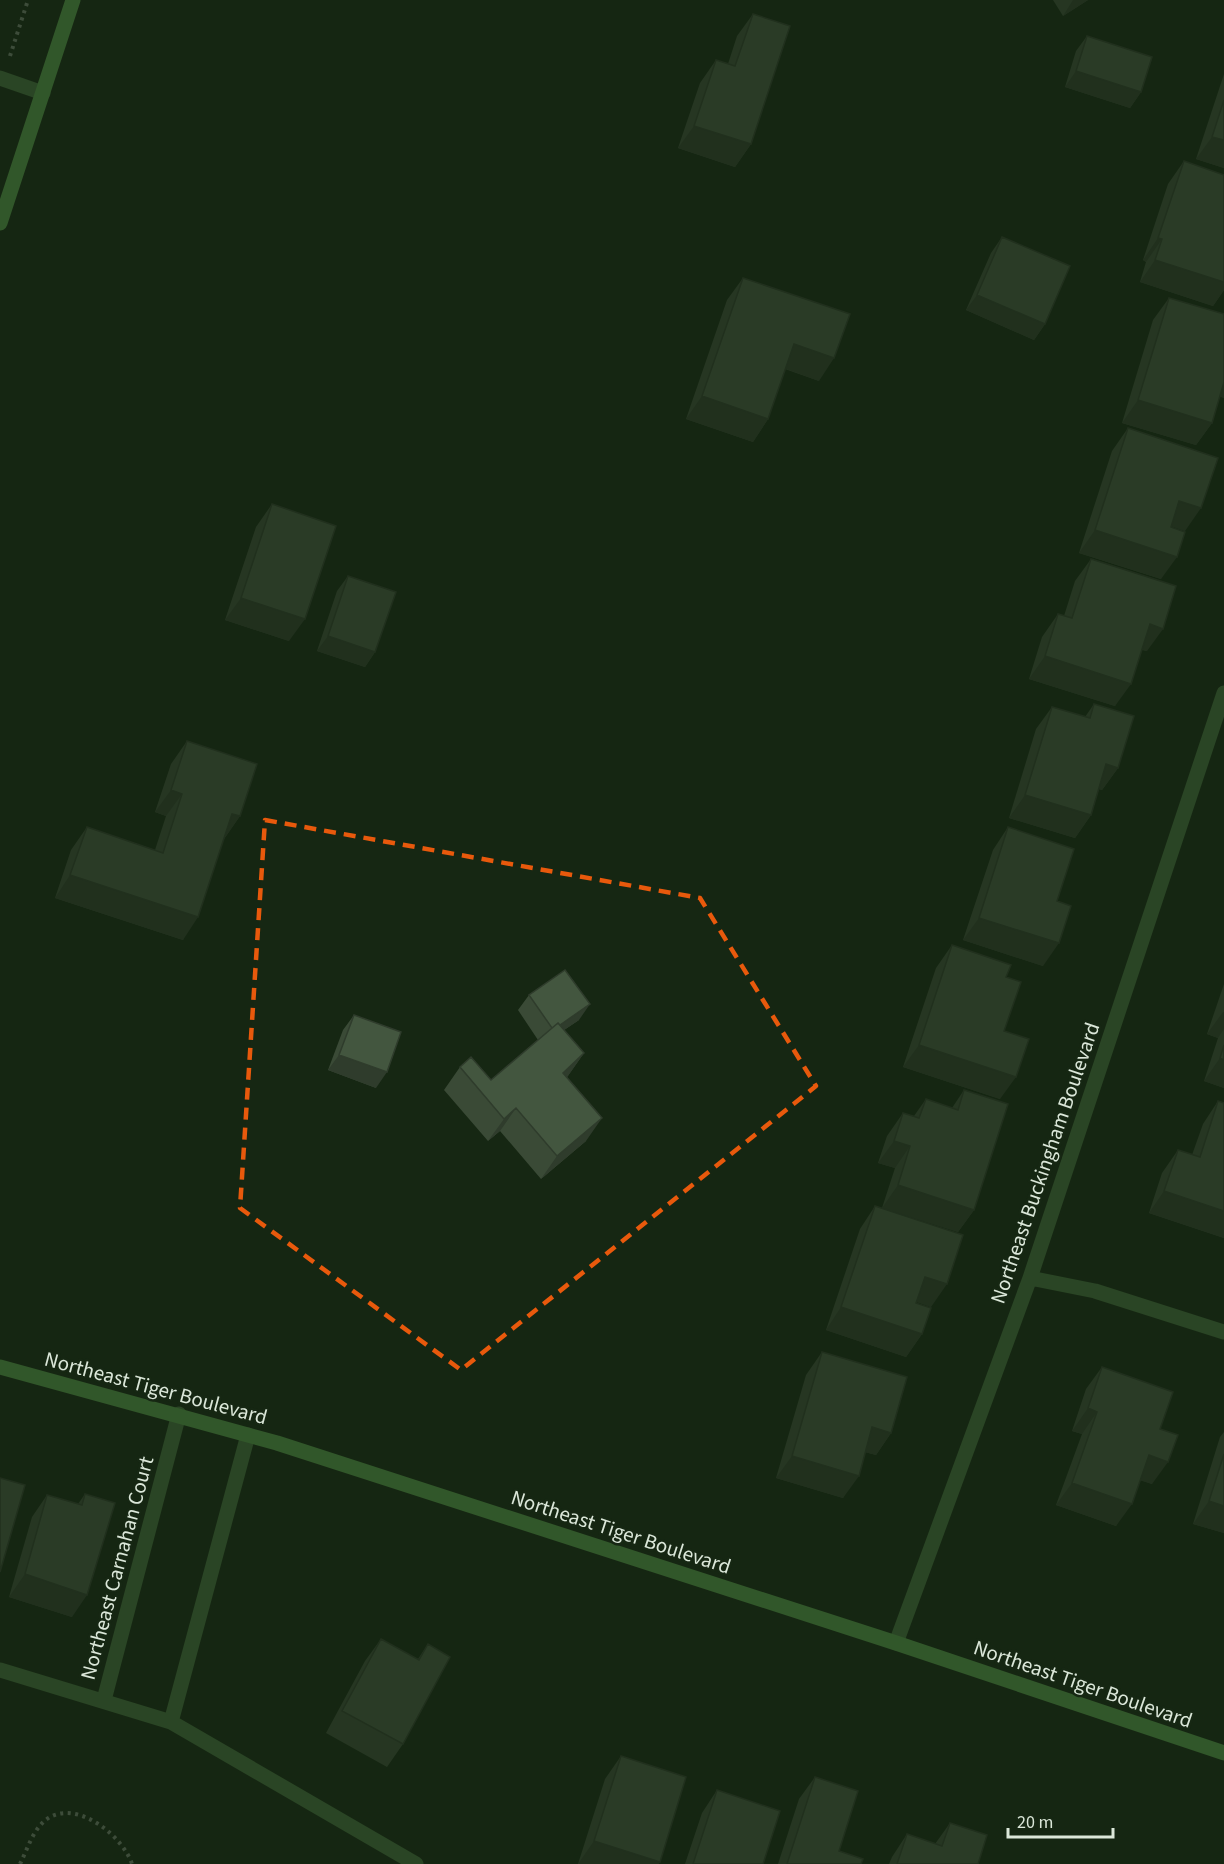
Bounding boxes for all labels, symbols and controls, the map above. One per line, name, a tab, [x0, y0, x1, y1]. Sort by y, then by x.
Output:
street label: Northeast Buckingham Boulevard	[983, 1018, 1107, 1308]
street label: Northeast Tiger Boulevard	[41, 1344, 271, 1432]
street label: Northeast Carnahan Court	[73, 1453, 161, 1683]
street label: Northeast Tiger Boulevard	[507, 1482, 735, 1582]
street label: Northeast Tiger Boulevard	[970, 1632, 1196, 1736]
scale bar	[1008, 1801, 1113, 1839]
text: 20 m	[1017, 1810, 1053, 1835]

